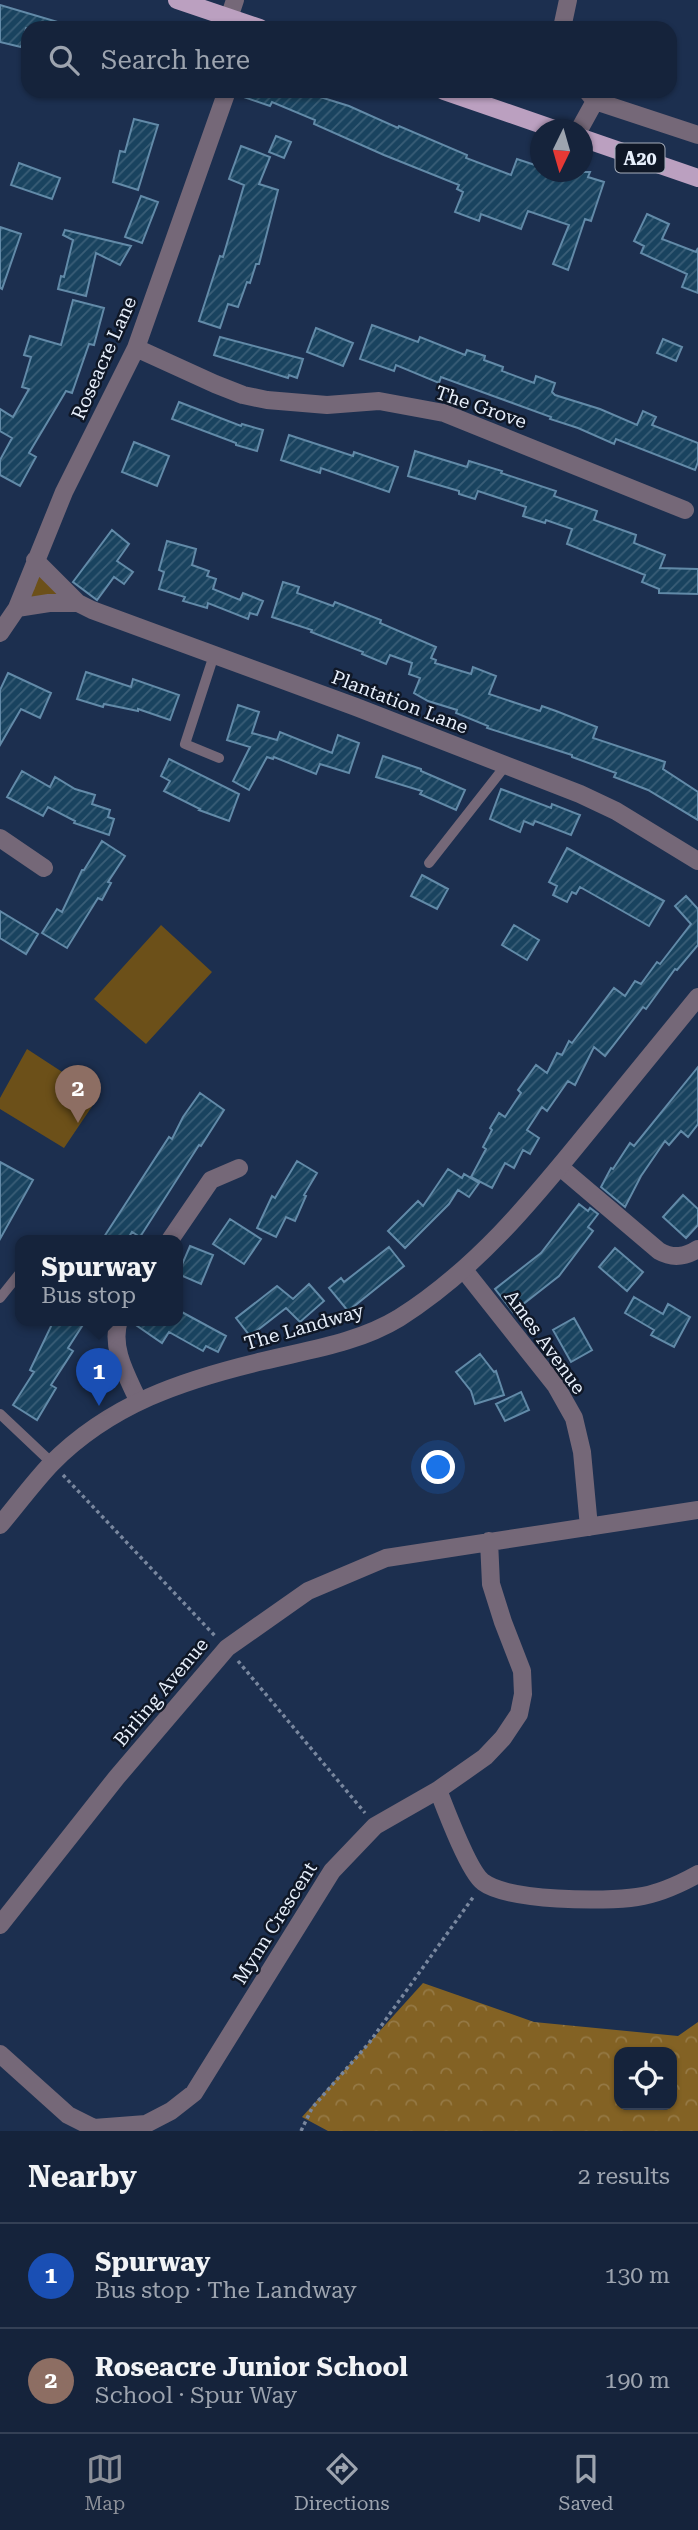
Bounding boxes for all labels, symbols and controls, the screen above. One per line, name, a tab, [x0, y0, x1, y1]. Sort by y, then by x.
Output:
search box	[21, 21, 677, 98]
icon: search	[45, 41, 83, 79]
text: Search here	[101, 45, 250, 75]
north arrow	[530, 119, 593, 182]
road number: A20	[616, 144, 664, 173]
street label: Roseacre Lane	[67, 293, 141, 423]
street label: The Grove	[432, 381, 530, 433]
street label: Plantation Lane	[328, 665, 472, 739]
pin: 2	[55, 1065, 101, 1123]
popup	[15, 1235, 183, 1326]
text: Spurway	[41, 1252, 157, 1282]
text: Bus stop	[41, 1282, 136, 1309]
street label: Ames Avenue	[500, 1285, 590, 1399]
street label: The Landway	[242, 1299, 367, 1355]
pin: 1	[76, 1348, 122, 1406]
your location	[421, 1450, 455, 1484]
street label: Birling Avenue	[109, 1633, 213, 1751]
street label: Mynn Crescent	[228, 1858, 322, 1988]
map controls	[614, 2047, 677, 2110]
button: locate	[614, 2047, 677, 2110]
text: Nearby	[28, 2159, 137, 2194]
text: 2 results	[578, 2163, 670, 2190]
text: Spurway	[95, 2247, 211, 2277]
text: 1	[45, 2262, 57, 2289]
text: 130 m	[605, 2262, 670, 2289]
text: Bus stop · The Landway	[95, 2277, 357, 2304]
text: Roseacre Junior School	[95, 2352, 408, 2382]
text: 2	[45, 2367, 57, 2394]
text: 190 m	[605, 2367, 670, 2394]
text: School · Spur Way	[95, 2382, 297, 2409]
tab: Map	[84, 2450, 125, 2515]
tab: Directions	[294, 2450, 390, 2515]
tab: Saved	[558, 2450, 614, 2515]

